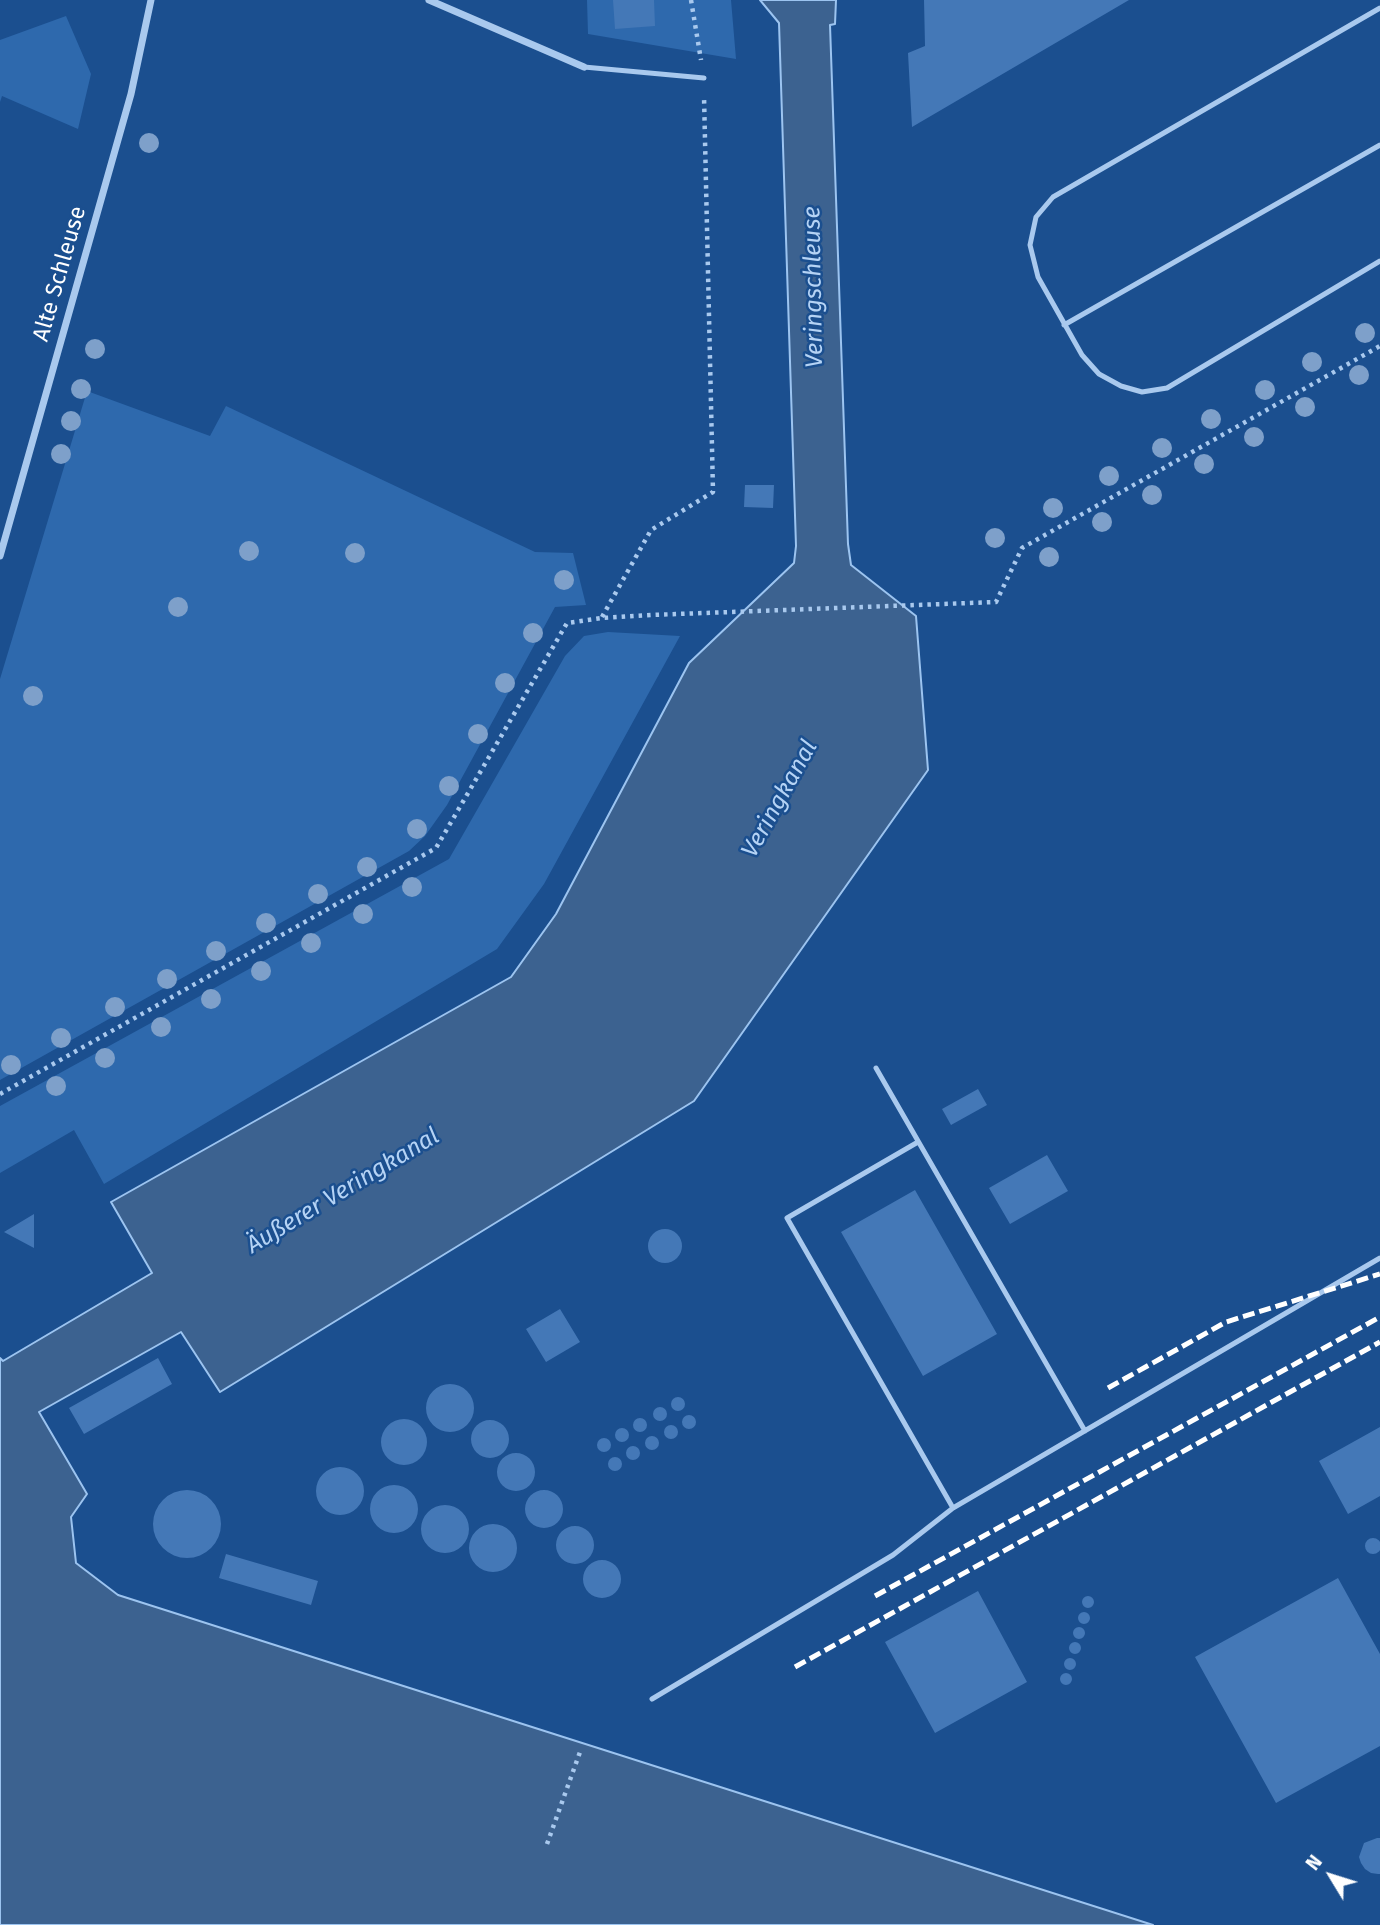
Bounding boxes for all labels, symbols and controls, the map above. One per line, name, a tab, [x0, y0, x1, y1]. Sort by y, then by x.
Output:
street label: Alte Schleuse	[28, 203, 92, 345]
water label: Veringschleuse	[798, 206, 830, 368]
water label: Veringkanal	[736, 735, 824, 863]
water label: Äußerer Veringkanal	[241, 1122, 445, 1260]
north arrow	[1296, 1841, 1366, 1911]
text: N	[1301, 1851, 1327, 1875]

